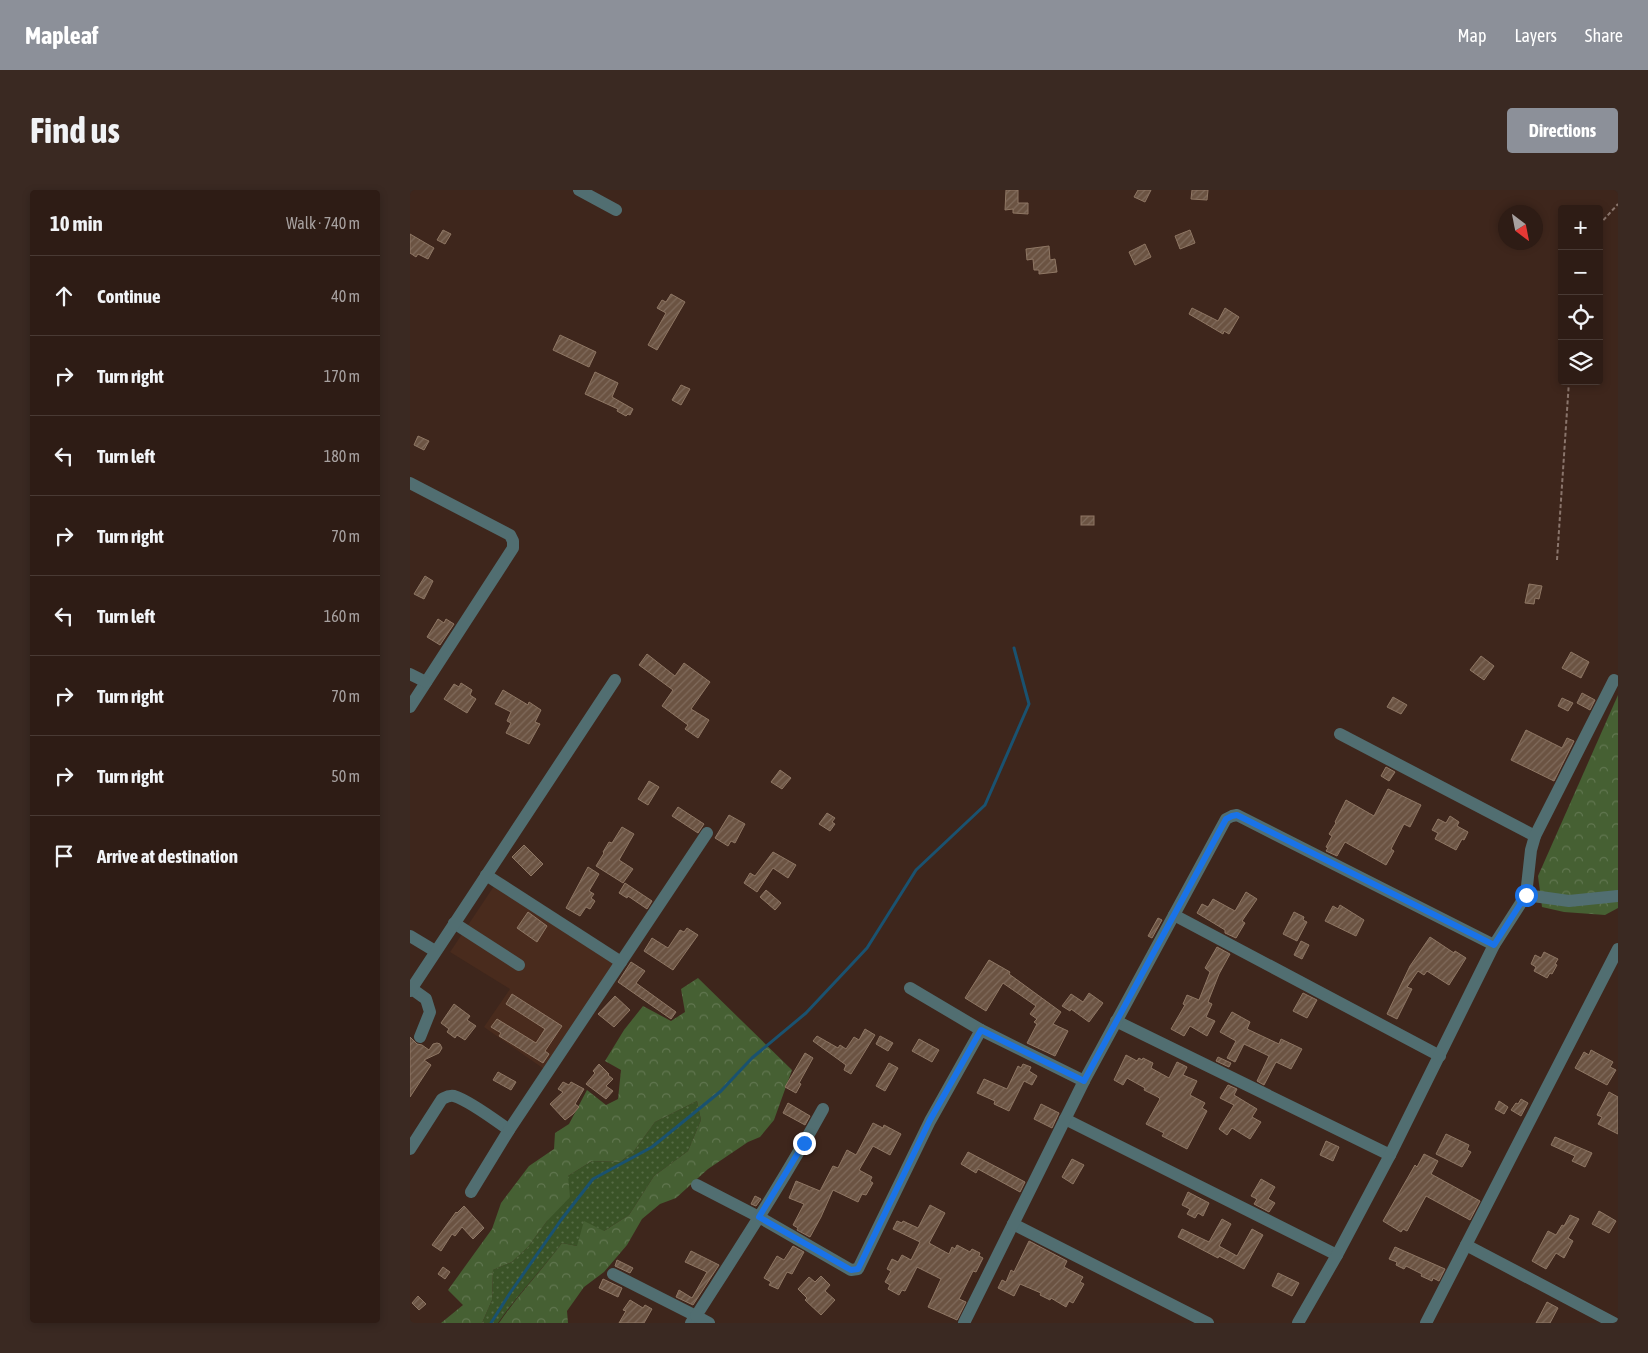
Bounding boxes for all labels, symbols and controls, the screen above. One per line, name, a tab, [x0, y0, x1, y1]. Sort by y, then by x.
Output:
text: Mapleaf	[25, 22, 98, 49]
text: Map	[1457, 25, 1486, 46]
text: Layers	[1514, 25, 1557, 46]
text: Share	[1585, 25, 1623, 46]
button: Directions	[1507, 108, 1618, 153]
text: Find us	[30, 110, 120, 150]
north arrow	[1498, 205, 1543, 250]
map controls	[1558, 205, 1603, 385]
button: +	[1558, 205, 1603, 250]
text: 10 min	[50, 211, 103, 235]
text: Walk · 740 m	[286, 214, 360, 232]
button: −	[1558, 250, 1603, 295]
icon: ahead	[50, 282, 78, 310]
text: Continue	[97, 285, 161, 307]
text: 40 m	[331, 287, 360, 305]
button: locate	[1558, 295, 1603, 340]
button: layers	[1558, 340, 1603, 385]
icon: right	[50, 362, 78, 390]
text: Turn right	[97, 365, 164, 387]
text: 170 m	[324, 367, 360, 385]
icon: left	[50, 442, 78, 470]
text: Turn left	[97, 445, 155, 467]
text: 180 m	[324, 447, 360, 465]
icon: right	[50, 522, 78, 550]
text: Turn right	[97, 525, 164, 547]
text: 70 m	[331, 527, 360, 545]
icon: left	[50, 602, 78, 630]
text: Turn left	[97, 605, 155, 627]
text: 160 m	[324, 607, 360, 625]
icon: right	[50, 682, 78, 710]
text: Turn right	[97, 685, 164, 707]
text: 70 m	[331, 687, 360, 705]
icon: right	[50, 762, 78, 790]
text: Turn right	[97, 765, 164, 787]
text: 50 m	[331, 767, 360, 785]
icon: arrive	[50, 842, 78, 870]
text: Arrive at destination	[97, 845, 238, 867]
route start	[1515, 884, 1538, 907]
route end	[793, 1132, 816, 1155]

